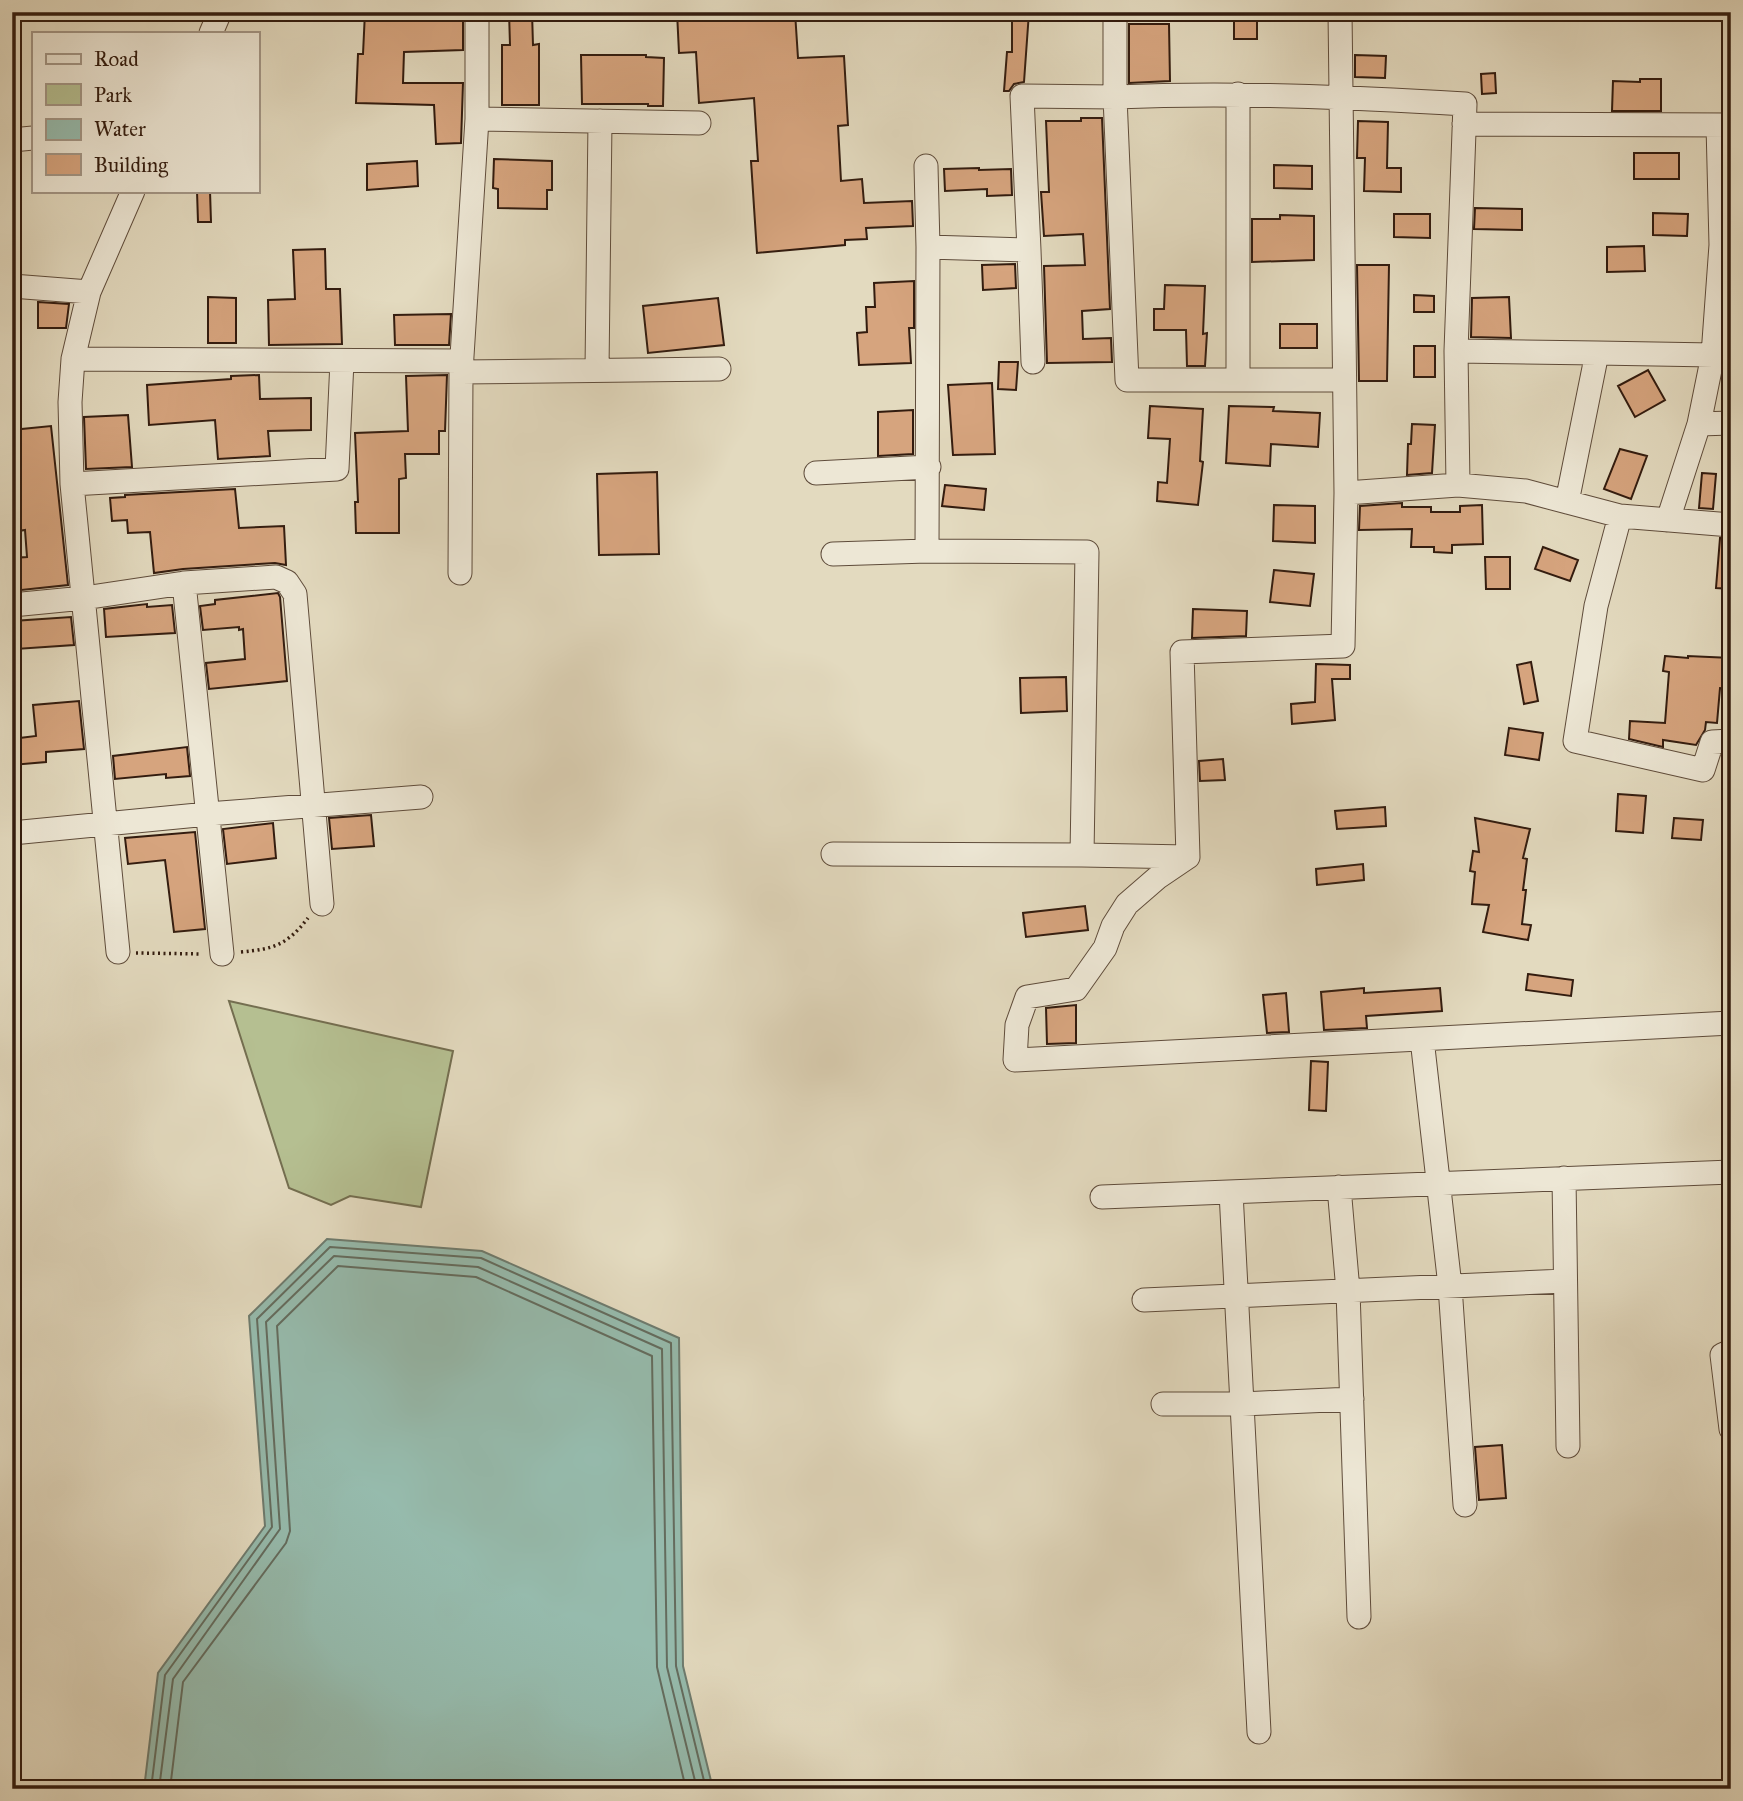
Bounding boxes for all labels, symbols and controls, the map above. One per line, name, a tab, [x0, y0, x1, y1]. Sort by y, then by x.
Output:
legend	[32, 32, 259, 192]
text: Road	[94, 46, 139, 72]
text: Park	[94, 82, 132, 108]
text: Water	[94, 116, 146, 142]
text: Building	[94, 152, 168, 178]

